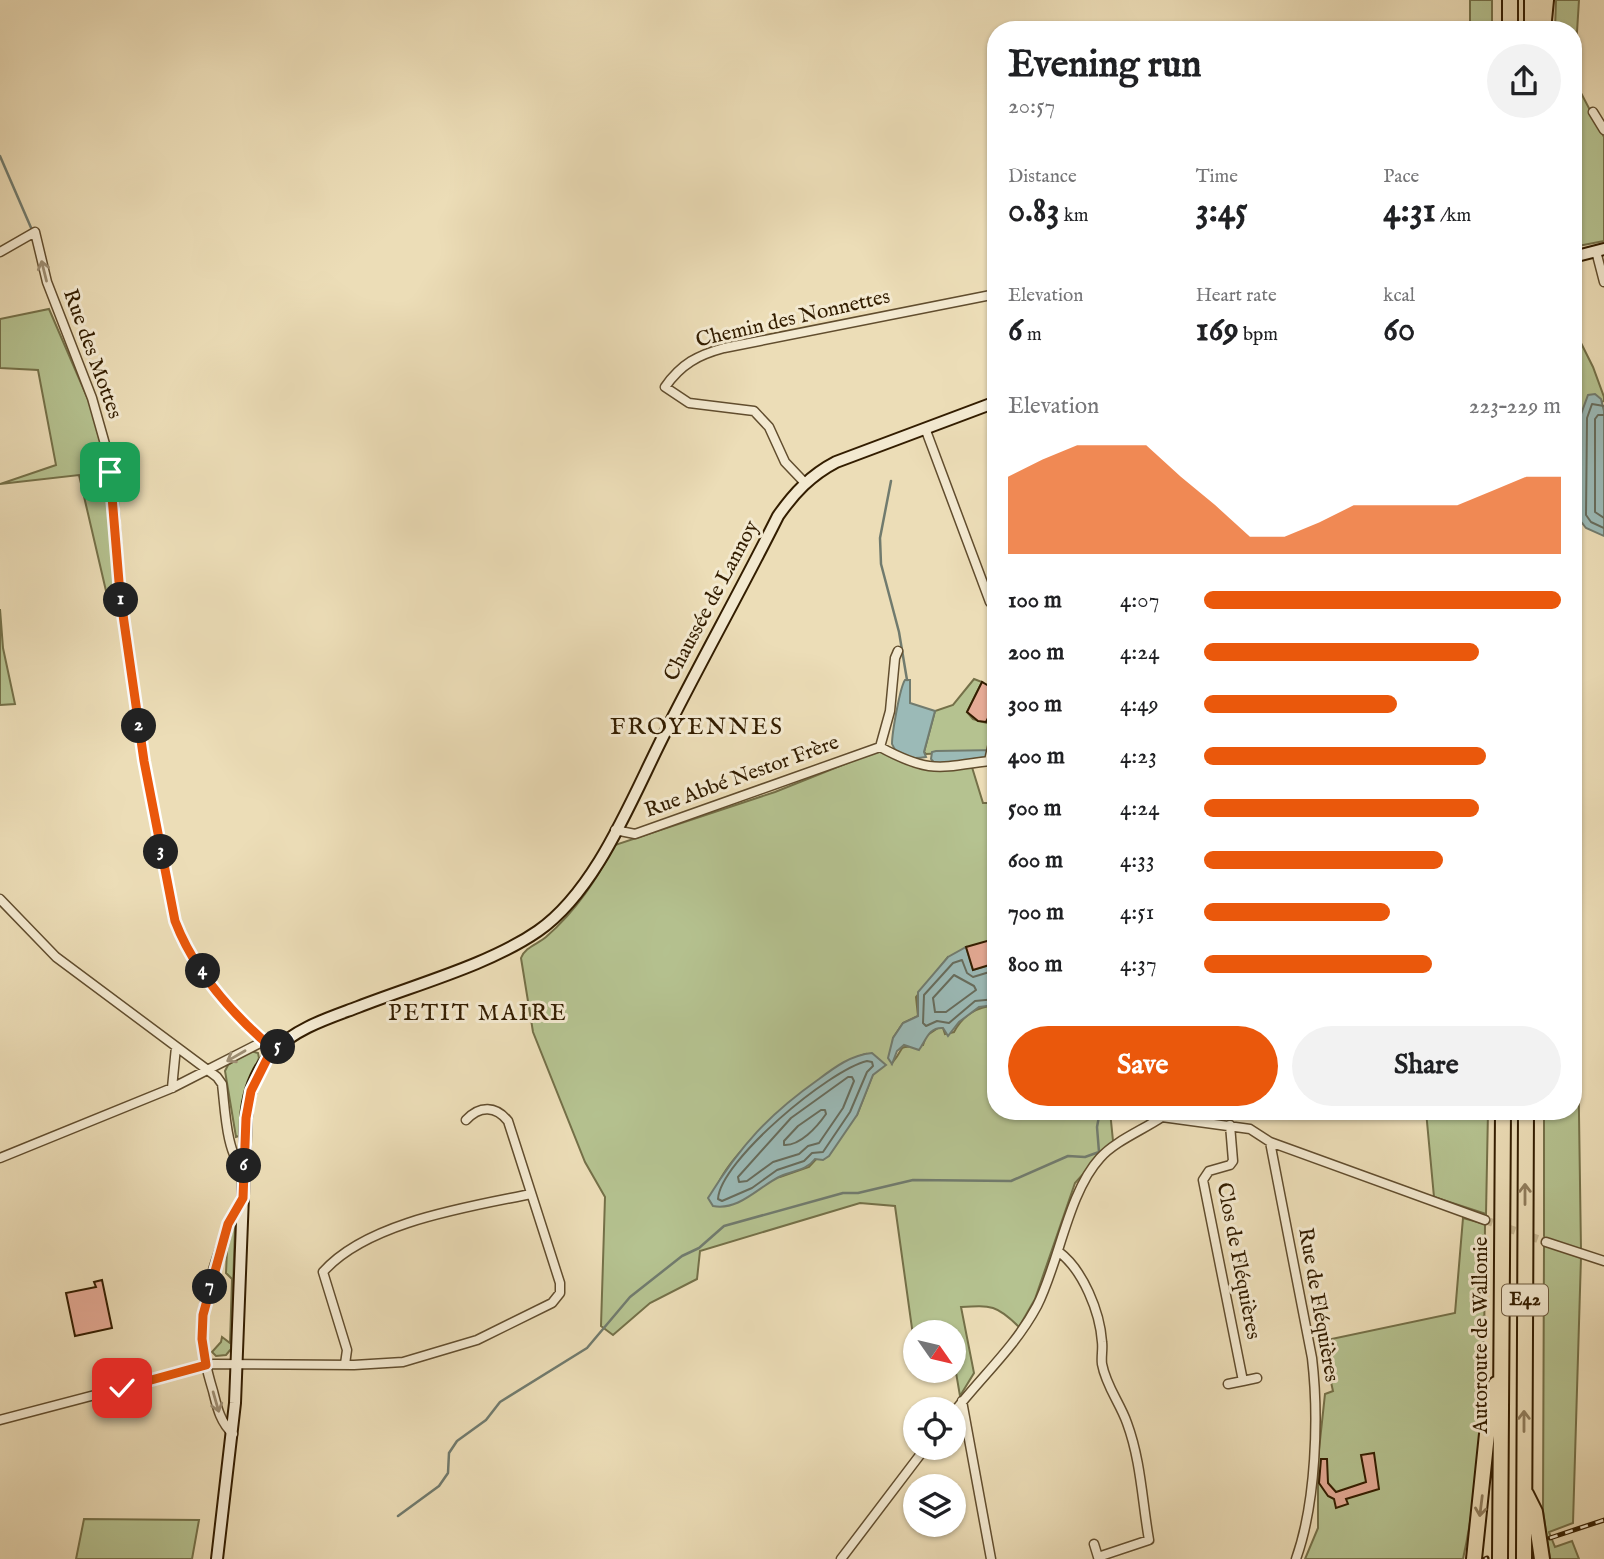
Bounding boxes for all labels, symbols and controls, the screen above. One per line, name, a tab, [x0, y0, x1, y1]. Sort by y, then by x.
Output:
text: Evening run	[1008, 42, 1202, 90]
button: share	[1487, 44, 1561, 118]
text: 20:57	[1008, 92, 1055, 121]
text: Distance	[1008, 165, 1077, 189]
text: Time	[1196, 165, 1238, 189]
text: Pace	[1383, 165, 1419, 189]
text: 0.83	[1008, 189, 1060, 234]
text: 3:45	[1196, 189, 1248, 234]
text: 4:31	[1383, 189, 1436, 234]
text: km	[1060, 204, 1089, 228]
text: /km	[1436, 204, 1471, 228]
one-way arrow	[37, 260, 50, 282]
street label: Chemin des Nonnettes	[693, 284, 893, 354]
text: Elevation	[1008, 284, 1083, 308]
text: Heart rate	[1196, 284, 1277, 308]
text: kcal	[1383, 284, 1415, 308]
street label: Rue des Mottes	[56, 285, 128, 423]
text: 6	[1008, 308, 1023, 353]
text: 169	[1196, 308, 1239, 353]
text: 60	[1383, 308, 1415, 353]
text: m	[1023, 323, 1042, 347]
text: bpm	[1239, 323, 1278, 347]
text: Elevation	[1008, 392, 1099, 421]
text: 223–229 m	[1469, 392, 1561, 421]
pin	[80, 442, 140, 502]
icon: arrive	[91, 453, 129, 491]
street label: Chaussée de Lannoy	[658, 515, 766, 686]
pin: 1	[104, 582, 138, 618]
text: 100 m	[1008, 586, 1062, 615]
text: 4:07	[1120, 586, 1159, 615]
text: 1	[117, 587, 124, 611]
text: 200 m	[1008, 638, 1064, 667]
text: 4:24	[1120, 638, 1159, 667]
text: 300 m	[1008, 690, 1062, 719]
text: 4:49	[1120, 690, 1159, 719]
pin: 2	[122, 708, 156, 744]
district label: FROYENNES	[610, 712, 784, 743]
text: 2	[134, 713, 143, 737]
street label: Rue Abbé Nestor Frère	[641, 729, 843, 825]
text: 400 m	[1008, 742, 1065, 771]
text: 4:23	[1120, 742, 1157, 771]
text: 500 m	[1008, 794, 1062, 823]
text: 4:24	[1120, 794, 1159, 823]
pin: 3	[144, 834, 178, 870]
text: 3	[157, 839, 164, 863]
text: 600 m	[1008, 846, 1063, 875]
text: 4:33	[1120, 846, 1155, 875]
text: 700 m	[1008, 898, 1064, 927]
text: 4:51	[1120, 898, 1154, 927]
text: 800 m	[1008, 950, 1062, 979]
text: 4:37	[1120, 950, 1157, 979]
pin: 4	[186, 954, 220, 988]
text: 4	[198, 958, 207, 982]
district label: PETIT MAIRE	[388, 999, 568, 1028]
button: Save	[1008, 1026, 1278, 1106]
button: Share	[1292, 1026, 1561, 1106]
pin: 5	[260, 1030, 296, 1064]
text: 5	[274, 1034, 281, 1058]
one-way arrow	[226, 1049, 246, 1063]
pin: 6	[226, 1148, 262, 1184]
text: 6	[239, 1153, 248, 1177]
street label: Clos de Fléquières	[1210, 1180, 1266, 1342]
one-way arrow	[1519, 1183, 1532, 1206]
street label: Rue de Fléquières	[1291, 1226, 1345, 1384]
street label: Autoroute de Wallonie	[1468, 1236, 1495, 1434]
pin: 7	[192, 1270, 228, 1304]
text: 7	[205, 1274, 214, 1298]
road number: E42	[1502, 1284, 1548, 1316]
north arrow	[903, 1320, 966, 1382]
map controls	[903, 1320, 966, 1537]
pin	[92, 1358, 152, 1418]
icon: check	[103, 1369, 141, 1407]
one-way arrow	[210, 1390, 223, 1412]
button: locate	[903, 1397, 966, 1460]
one-way arrow	[1518, 1410, 1531, 1433]
button: layers	[903, 1474, 966, 1537]
one-way arrow	[1475, 1494, 1488, 1517]

